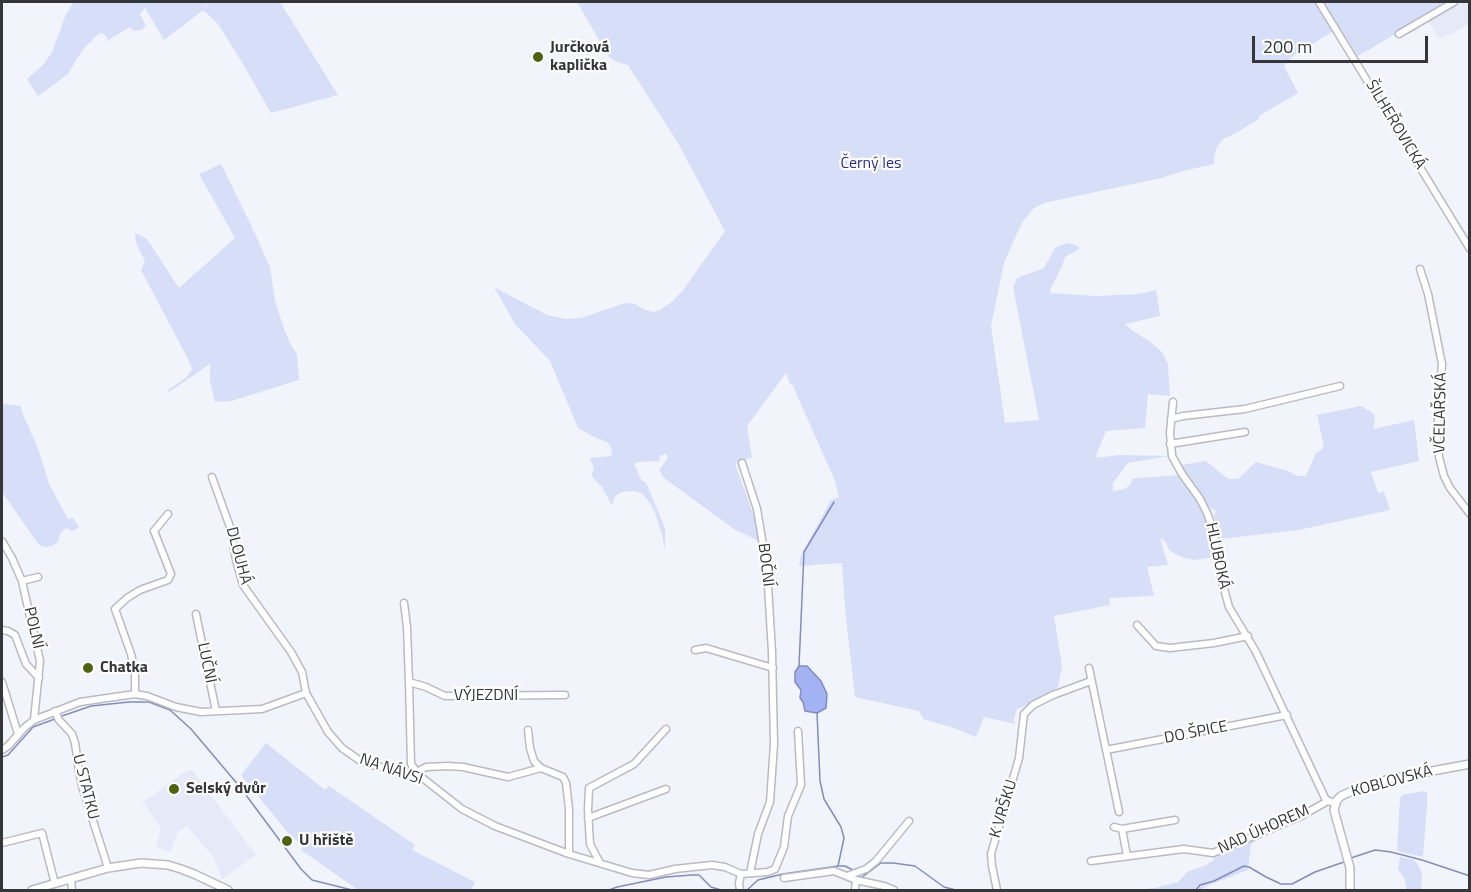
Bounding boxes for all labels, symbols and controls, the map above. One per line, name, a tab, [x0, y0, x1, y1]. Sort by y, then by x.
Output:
scale bar	[1255, 24, 1430, 62]
text: 200 m	[1263, 33, 1312, 60]
place label: Jurčková kaplička	[550, 38, 609, 76]
marker: Jurčková kaplička	[531, 50, 545, 64]
street label: ŠILHEŘOVICKÁ	[1361, 77, 1429, 173]
park label: Černý les	[840, 154, 902, 174]
street label: VČELAŘSKÁ	[1431, 372, 1451, 454]
street label: HLUBOKÁ	[1201, 521, 1233, 591]
street label: DLOUHÁ	[221, 525, 255, 587]
street label: BOČNÍ	[753, 542, 777, 588]
street label: POLNÍ	[19, 605, 47, 651]
street label: LUČNÍ	[192, 641, 220, 685]
place label: Chatka	[100, 658, 148, 678]
marker: Chatka	[81, 661, 95, 675]
street label: VÝJEZDNÍ	[454, 686, 518, 706]
street label: DO ŠPICE	[1163, 717, 1229, 749]
street label: NA NÁVSI	[357, 750, 425, 790]
street label: U STATKU	[68, 752, 102, 822]
street label: KOBLOVSKÁ	[1349, 762, 1435, 802]
street label: K VRŠKU	[986, 778, 1022, 840]
place label: Selský dvůr	[186, 779, 266, 799]
marker: Selský dvůr	[167, 782, 181, 796]
street label: NAD ÚHOREM	[1215, 801, 1313, 859]
place label: U hřiště	[299, 831, 353, 851]
marker: U hřiště	[280, 834, 294, 848]

